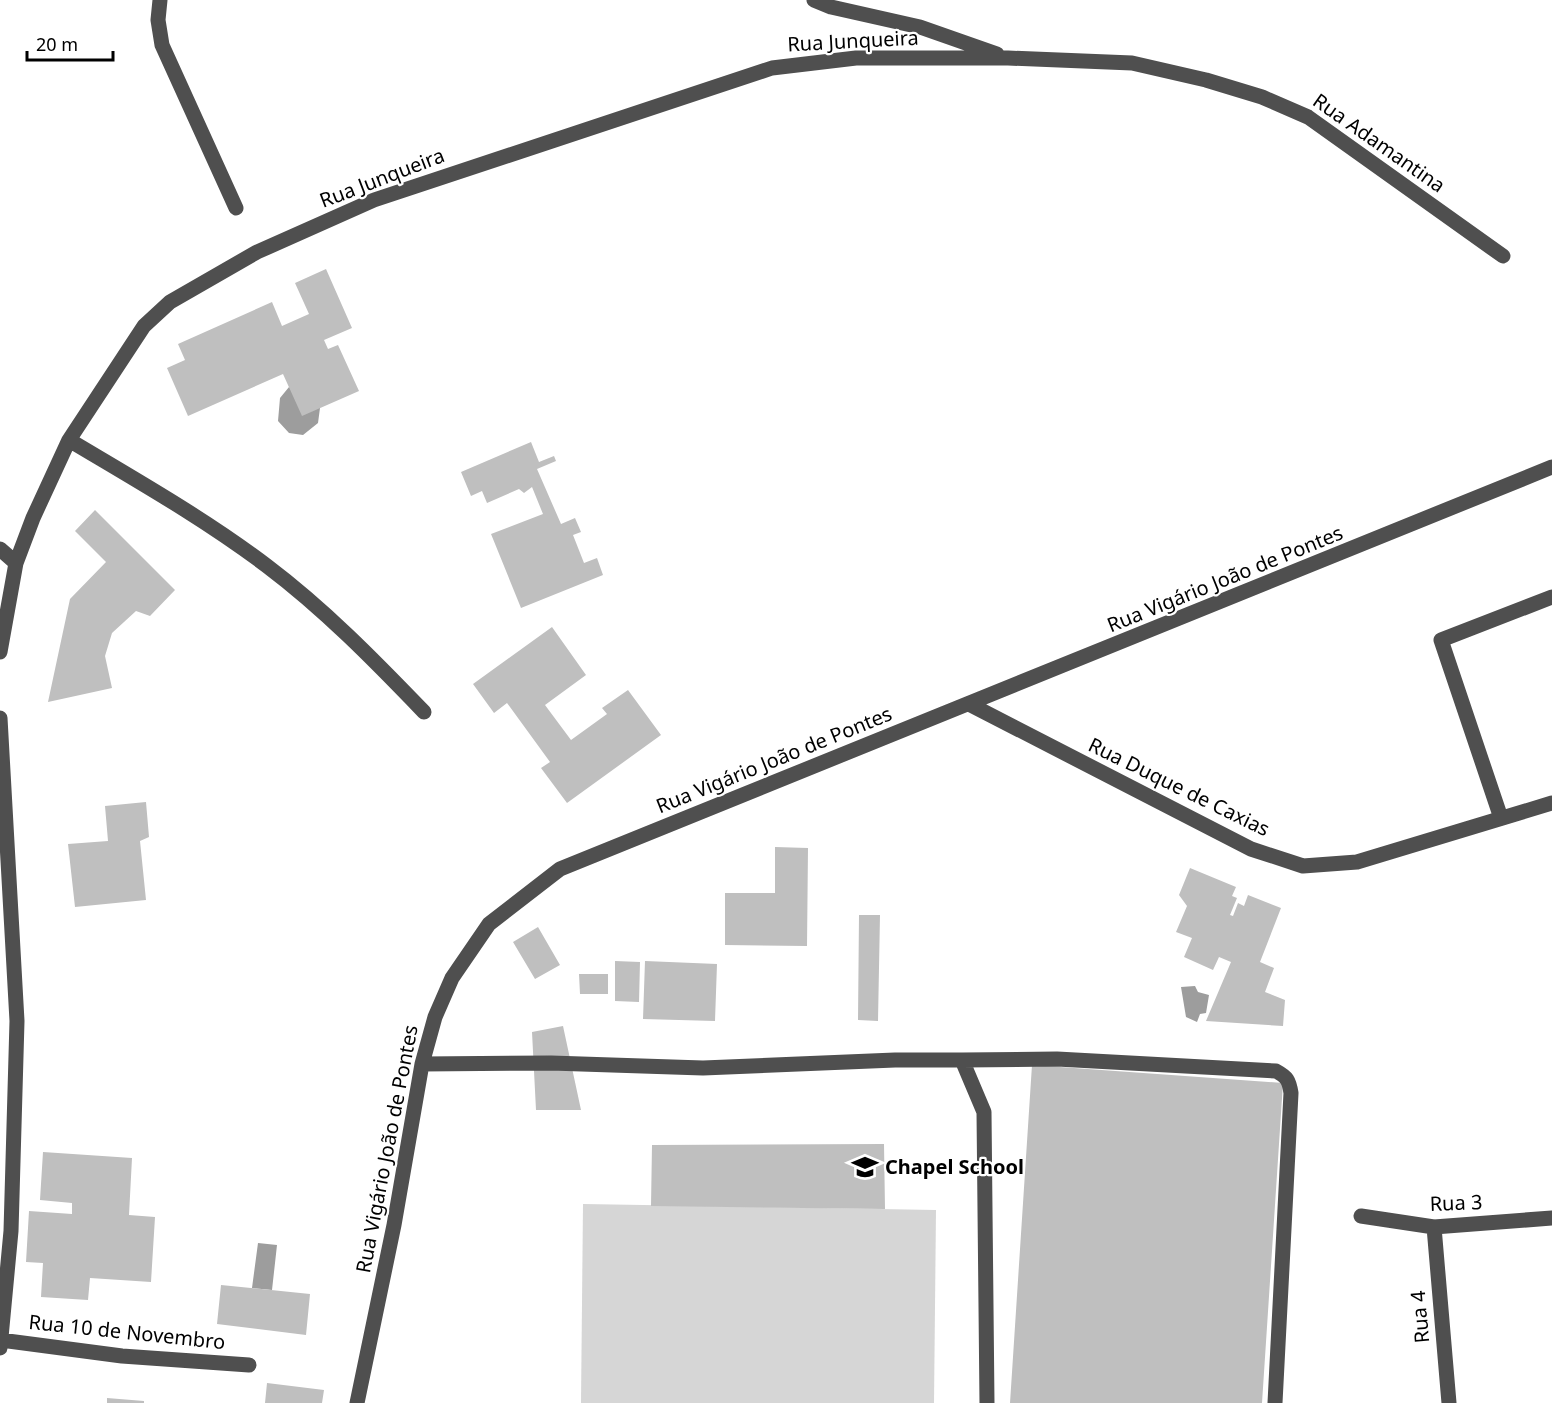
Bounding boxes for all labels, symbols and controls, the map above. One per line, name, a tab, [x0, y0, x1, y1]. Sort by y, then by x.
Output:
scale bar	[27, 24, 112, 62]
street label: Rua Junqueira	[787, 24, 919, 57]
text: 20 m	[36, 32, 78, 56]
street label: Rua Adamantina	[1308, 87, 1451, 198]
street label: Rua Junqueira	[316, 141, 448, 214]
street label: Rua Vigário João de Pontes	[1103, 519, 1347, 638]
street label: Rua Vigário João de Pontes	[652, 700, 896, 819]
street label: Rua Duque de Caxias	[1084, 731, 1274, 842]
street label: Rua Vigário João de Pontes	[349, 1023, 424, 1275]
school or university icon: Chapel School	[850, 1152, 880, 1182]
place label: Chapel School	[885, 1153, 1024, 1180]
street label: Rua 3	[1429, 1188, 1483, 1217]
street label: Rua 4	[1404, 1289, 1435, 1344]
street label: Rua 10 de Novembro	[27, 1308, 227, 1355]

